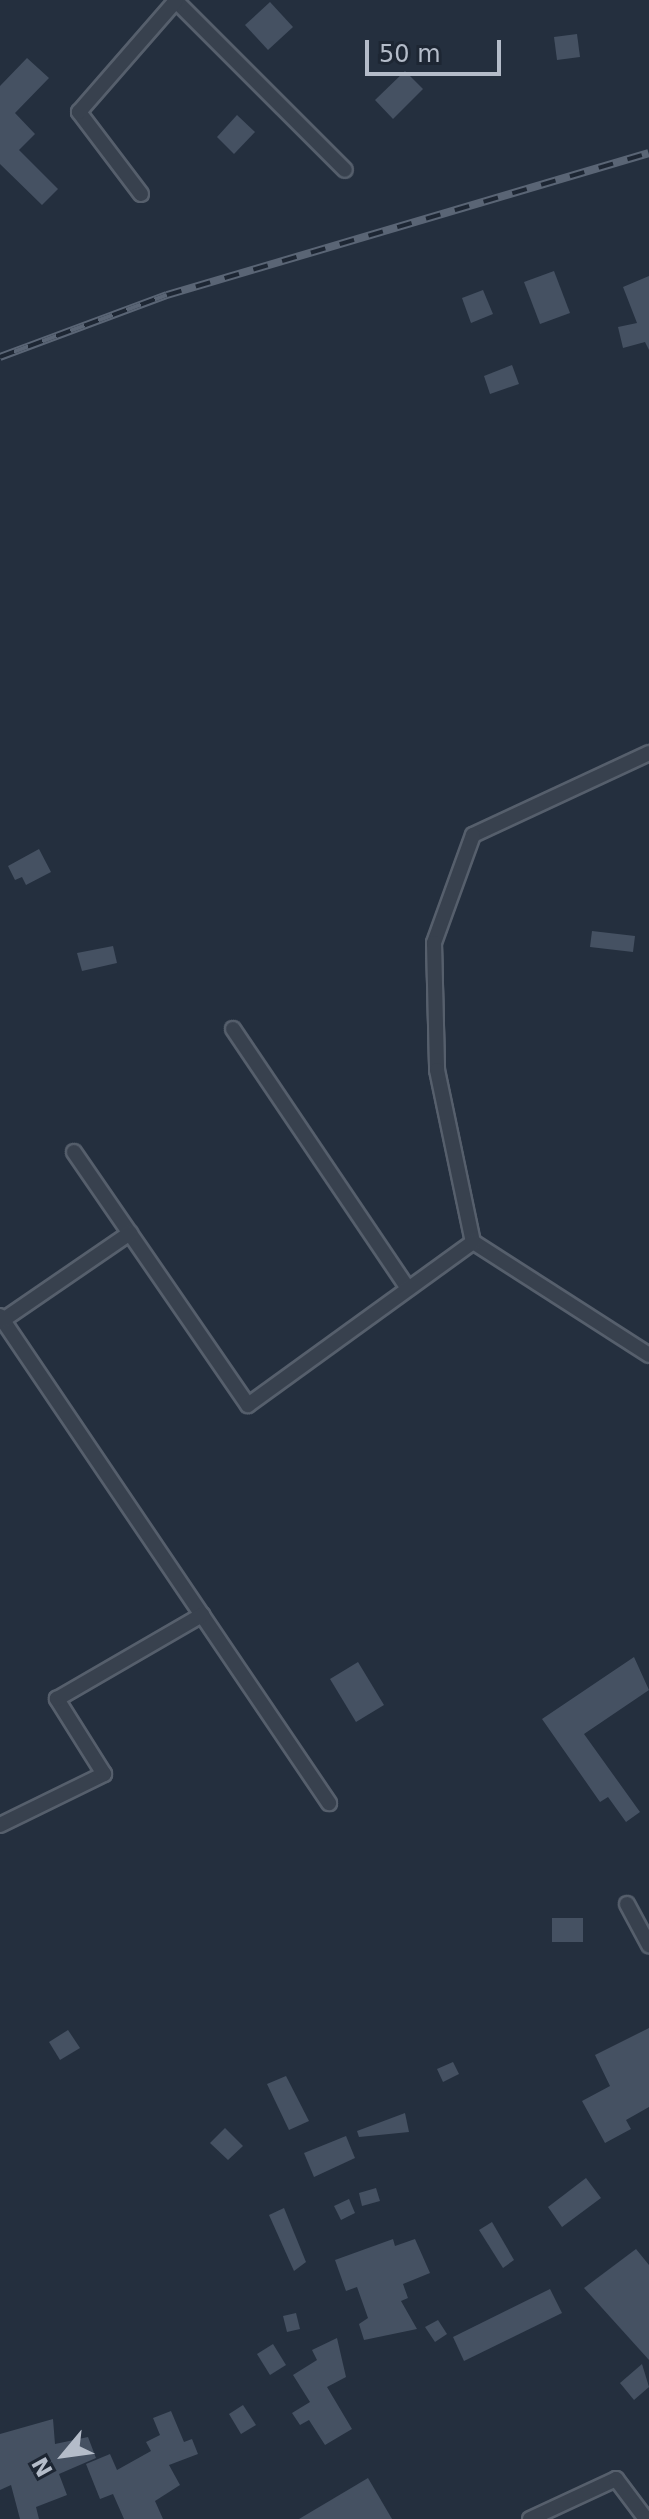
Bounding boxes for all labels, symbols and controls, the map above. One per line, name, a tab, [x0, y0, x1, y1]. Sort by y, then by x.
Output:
scale bar	[369, 24, 505, 74]
text: 50 m	[379, 40, 441, 68]
north arrow	[24, 2415, 104, 2495]
text: N	[27, 2453, 58, 2481]

